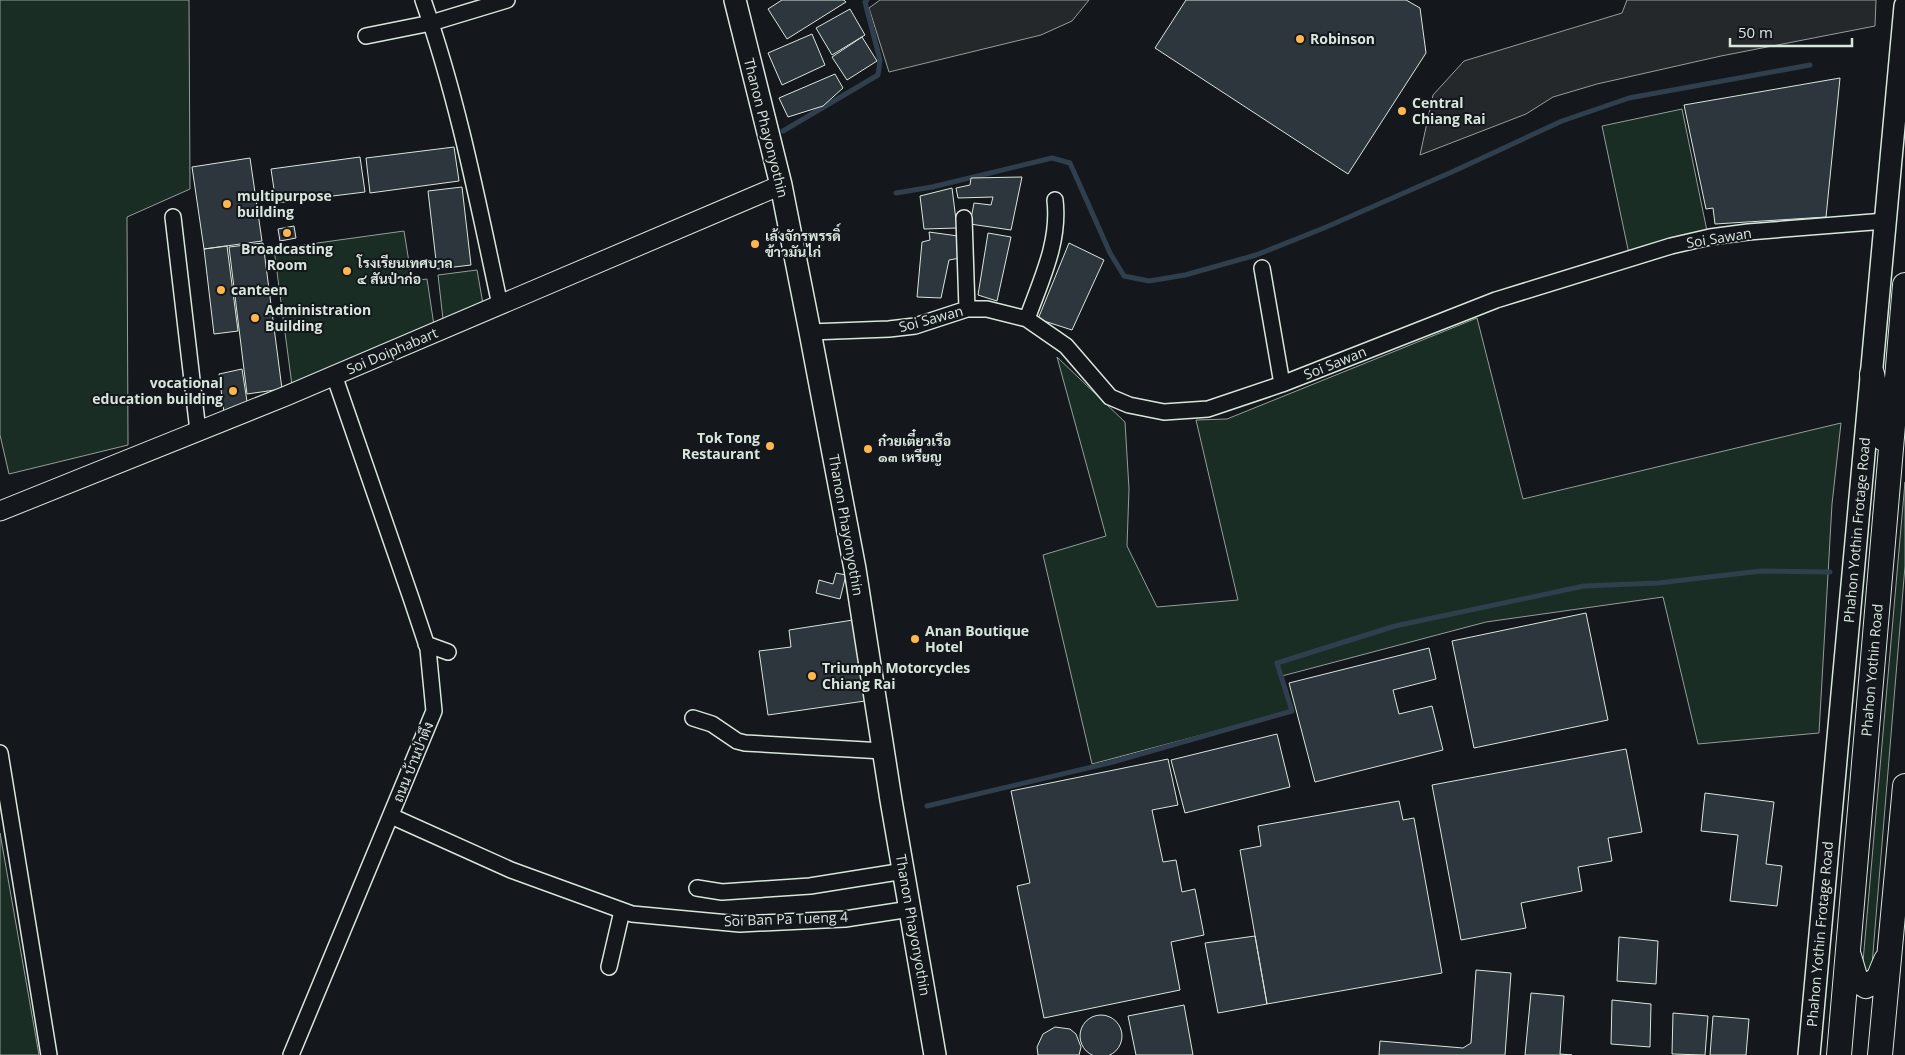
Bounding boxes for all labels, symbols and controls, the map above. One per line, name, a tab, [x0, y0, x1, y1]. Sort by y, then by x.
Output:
scale bar	[1730, 15, 1852, 47]
text: 50 m	[1738, 22, 1773, 42]
place label: Robinson	[1310, 29, 1375, 48]
marker: Robinson	[1294, 33, 1306, 45]
street label: Thanon Phayonyothin	[740, 56, 793, 200]
place label: Central Chiang Rai	[1412, 93, 1486, 128]
marker: Central Chiang Rai	[1396, 105, 1408, 117]
place label: multipurpose building	[237, 186, 332, 221]
marker: multipurpose building	[221, 198, 233, 210]
place label: เล้งจักรพรรดิ์ ข้าวมันไก่	[765, 223, 841, 261]
street label: Soi Sawan	[1685, 223, 1753, 252]
marker: Broadcasting Room	[281, 227, 293, 239]
marker: เล้งจักรพรรดิ์ ข้าวมันไก่	[749, 238, 761, 250]
place label: Broadcasting Room	[241, 239, 333, 274]
place label: โรงเรียนเทศบาล ๔ สันป่าก่อ	[356, 253, 453, 288]
marker: โรงเรียนเทศบาล ๔ สันป่าก่อ	[341, 265, 353, 277]
place label: canteen	[231, 280, 288, 299]
marker: canteen	[215, 284, 227, 296]
place label: Administration Building	[265, 300, 371, 335]
street label: Soi Sawan	[897, 301, 965, 336]
marker: Administration Building	[249, 312, 261, 324]
street label: Soi Doiphabart	[343, 323, 440, 378]
street label: Soi Sawan	[1301, 341, 1369, 384]
place label: vocational education building	[92, 373, 223, 408]
marker: vocational education building	[227, 385, 239, 397]
place label: Tok Tong Restaurant	[682, 428, 760, 463]
place label: ก๋วยเตี๋ยวเรือ ๑๓ เหรียญ	[878, 428, 951, 466]
street label: Phahon Yothin Frotage Road	[1839, 436, 1874, 624]
marker: Tok Tong Restaurant	[764, 440, 776, 452]
marker: ก๋วยเตี๋ยวเรือ ๑๓ เหรียญ	[862, 443, 874, 455]
street label: Thanon Phayonyothin	[825, 453, 868, 597]
street label: Phahon Yothin Road	[1856, 603, 1887, 737]
place label: Anan Boutique Hotel	[925, 621, 1029, 656]
marker: Anan Boutique Hotel	[909, 633, 921, 645]
place label: Triumph Motorcycles Chiang Rai	[822, 658, 970, 693]
marker: Triumph Motorcycles Chiang Rai	[806, 670, 818, 682]
street label: ถนน บ้านป่าตึง	[388, 719, 437, 805]
street label: Phahon Yothin Frotage Road	[1802, 840, 1837, 1028]
street label: Thanon Phayonyothin	[892, 853, 935, 997]
street label: Soi Ban Pa Tueng 4	[724, 907, 848, 930]

